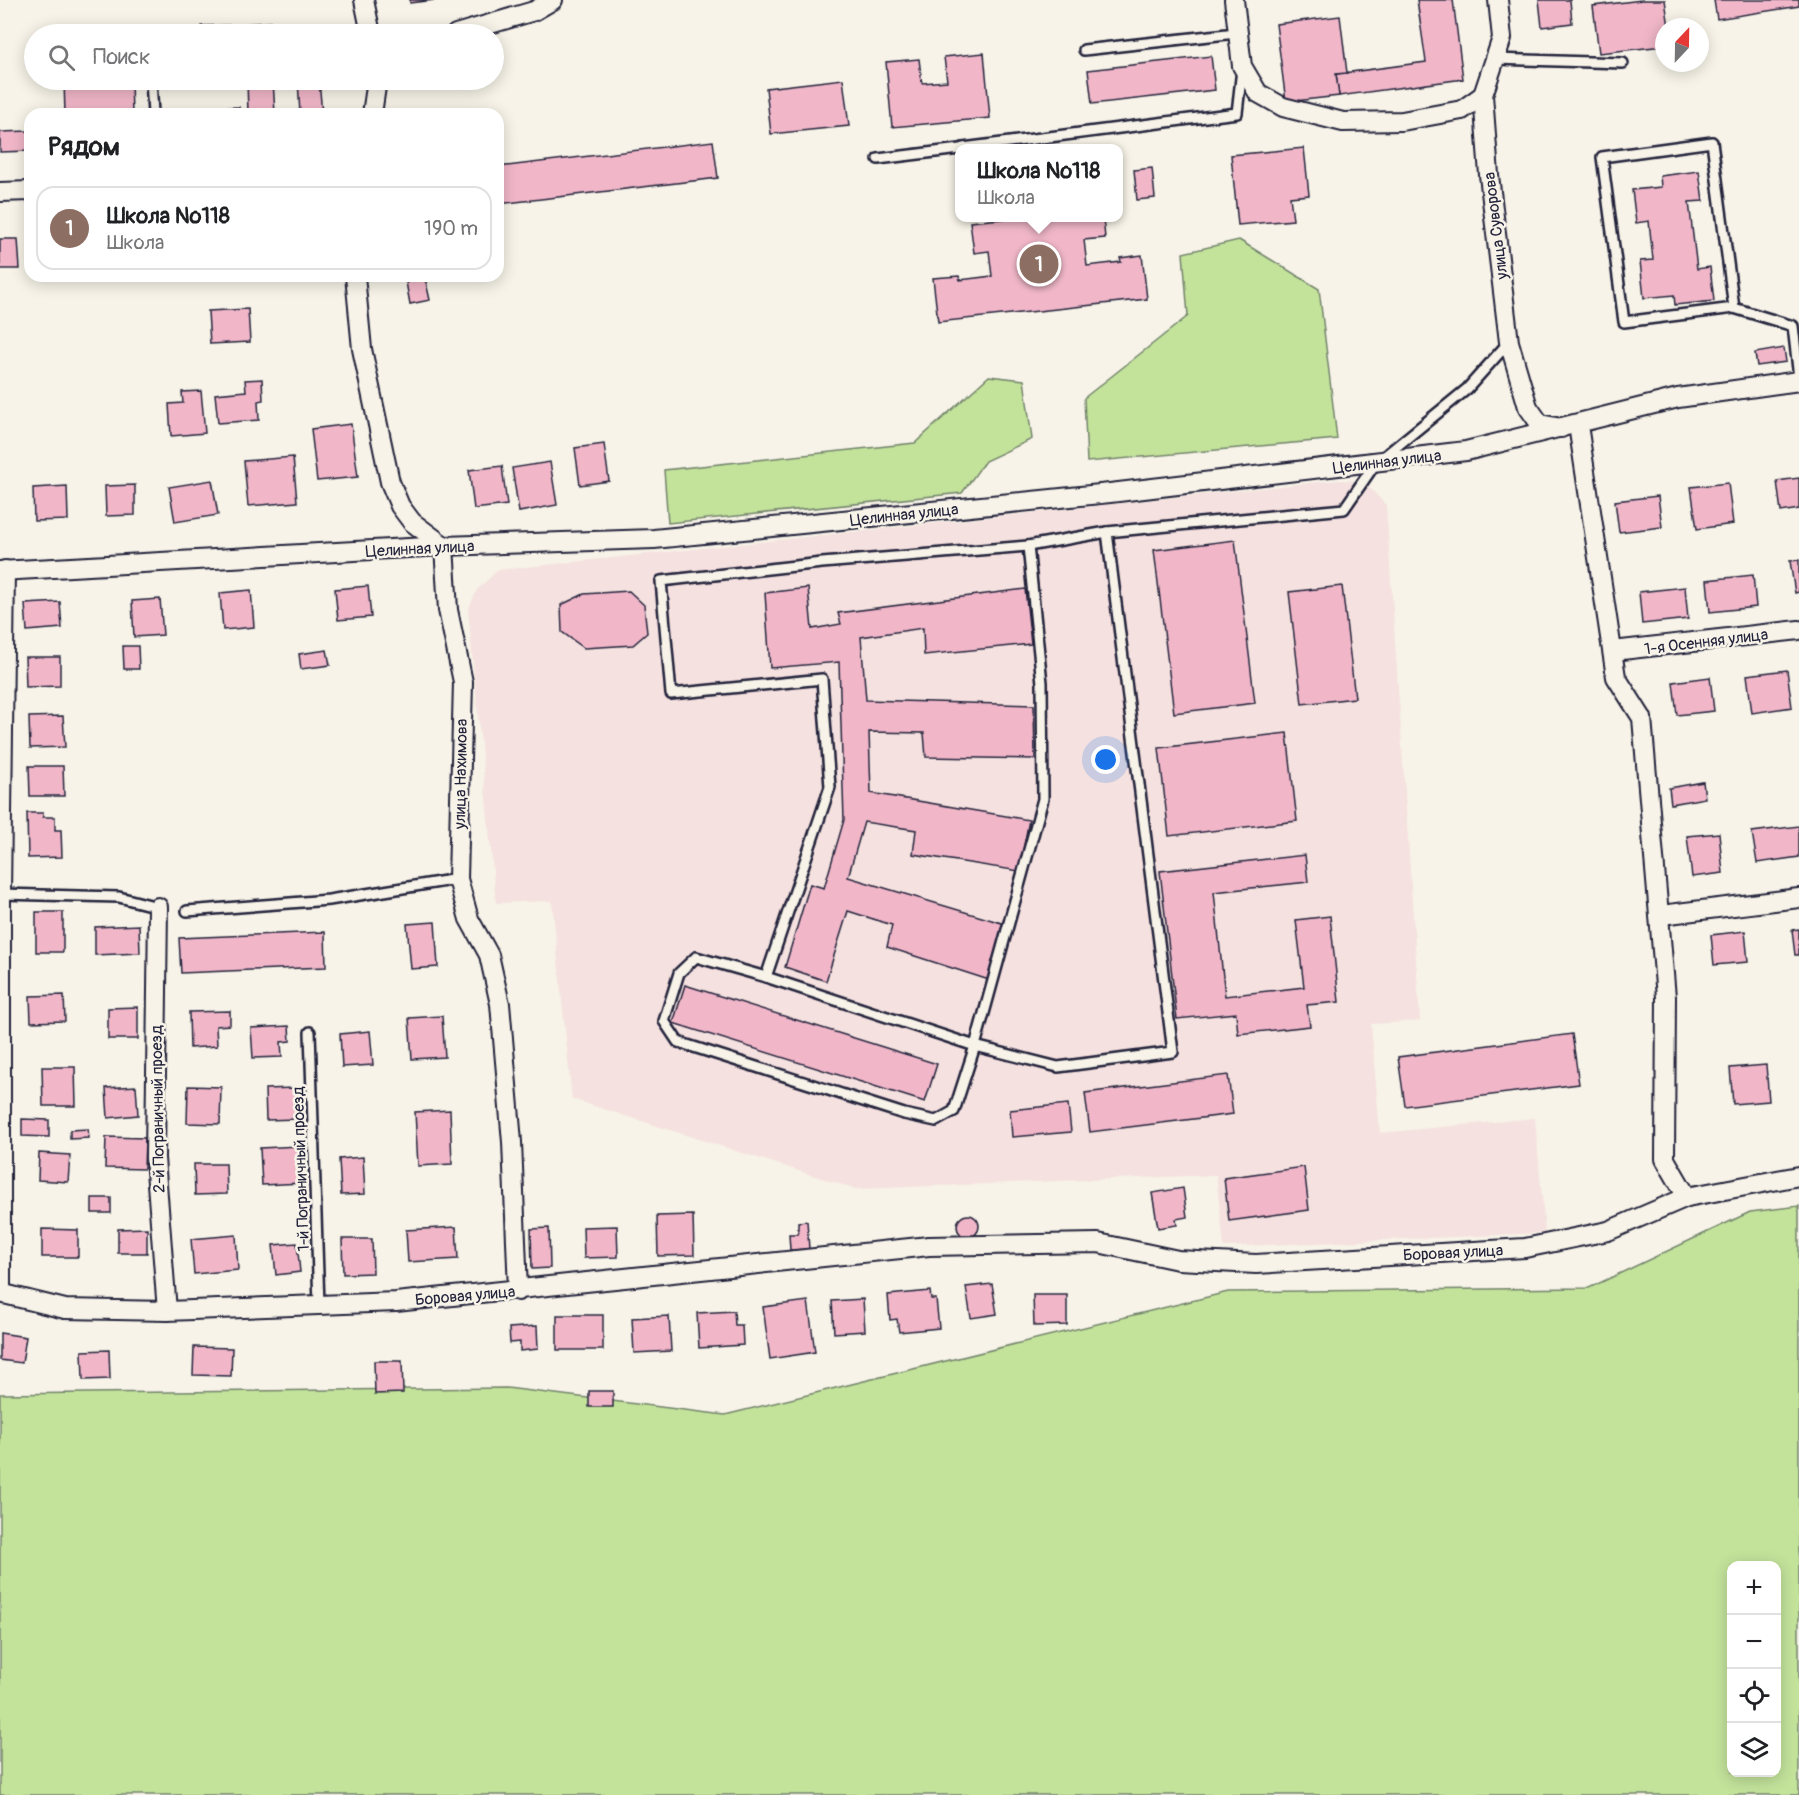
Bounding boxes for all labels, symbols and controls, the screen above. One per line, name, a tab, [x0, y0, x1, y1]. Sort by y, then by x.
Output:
north arrow	[1655, 18, 1709, 72]
search box	[24, 24, 504, 90]
icon: search	[45, 41, 78, 74]
text: Поиск	[93, 43, 150, 71]
text: Рядом	[48, 131, 120, 163]
popup	[955, 144, 1123, 222]
text: Школа №118	[978, 157, 1100, 185]
street label: улица Суворова	[1479, 171, 1513, 282]
text: Школа	[978, 185, 1035, 210]
text: Школа №118	[107, 202, 230, 230]
text: 1	[66, 216, 73, 241]
text: 190 m	[424, 216, 478, 241]
text: Школа	[107, 230, 164, 255]
pin: 1	[1020, 242, 1058, 286]
street label: Целинная улица	[1332, 445, 1442, 479]
street label: Целинная улица	[849, 499, 959, 531]
street label: Целинная улица	[365, 536, 475, 562]
street label: 1-я Осенняя улица	[1643, 624, 1769, 660]
street label: улица Нахимова	[450, 719, 472, 830]
your location	[1091, 745, 1120, 774]
street label: 2-й Пограничный проезд	[147, 1025, 169, 1193]
street label: 1-й Пограничный проезд	[288, 1086, 314, 1252]
street label: Боровая улица	[1402, 1240, 1504, 1266]
street label: Боровая улица	[414, 1282, 516, 1310]
map controls	[1727, 1561, 1781, 1777]
button: +	[1727, 1561, 1781, 1615]
button: −	[1727, 1615, 1781, 1669]
button: locate	[1727, 1669, 1781, 1723]
button: layers	[1727, 1723, 1781, 1777]

